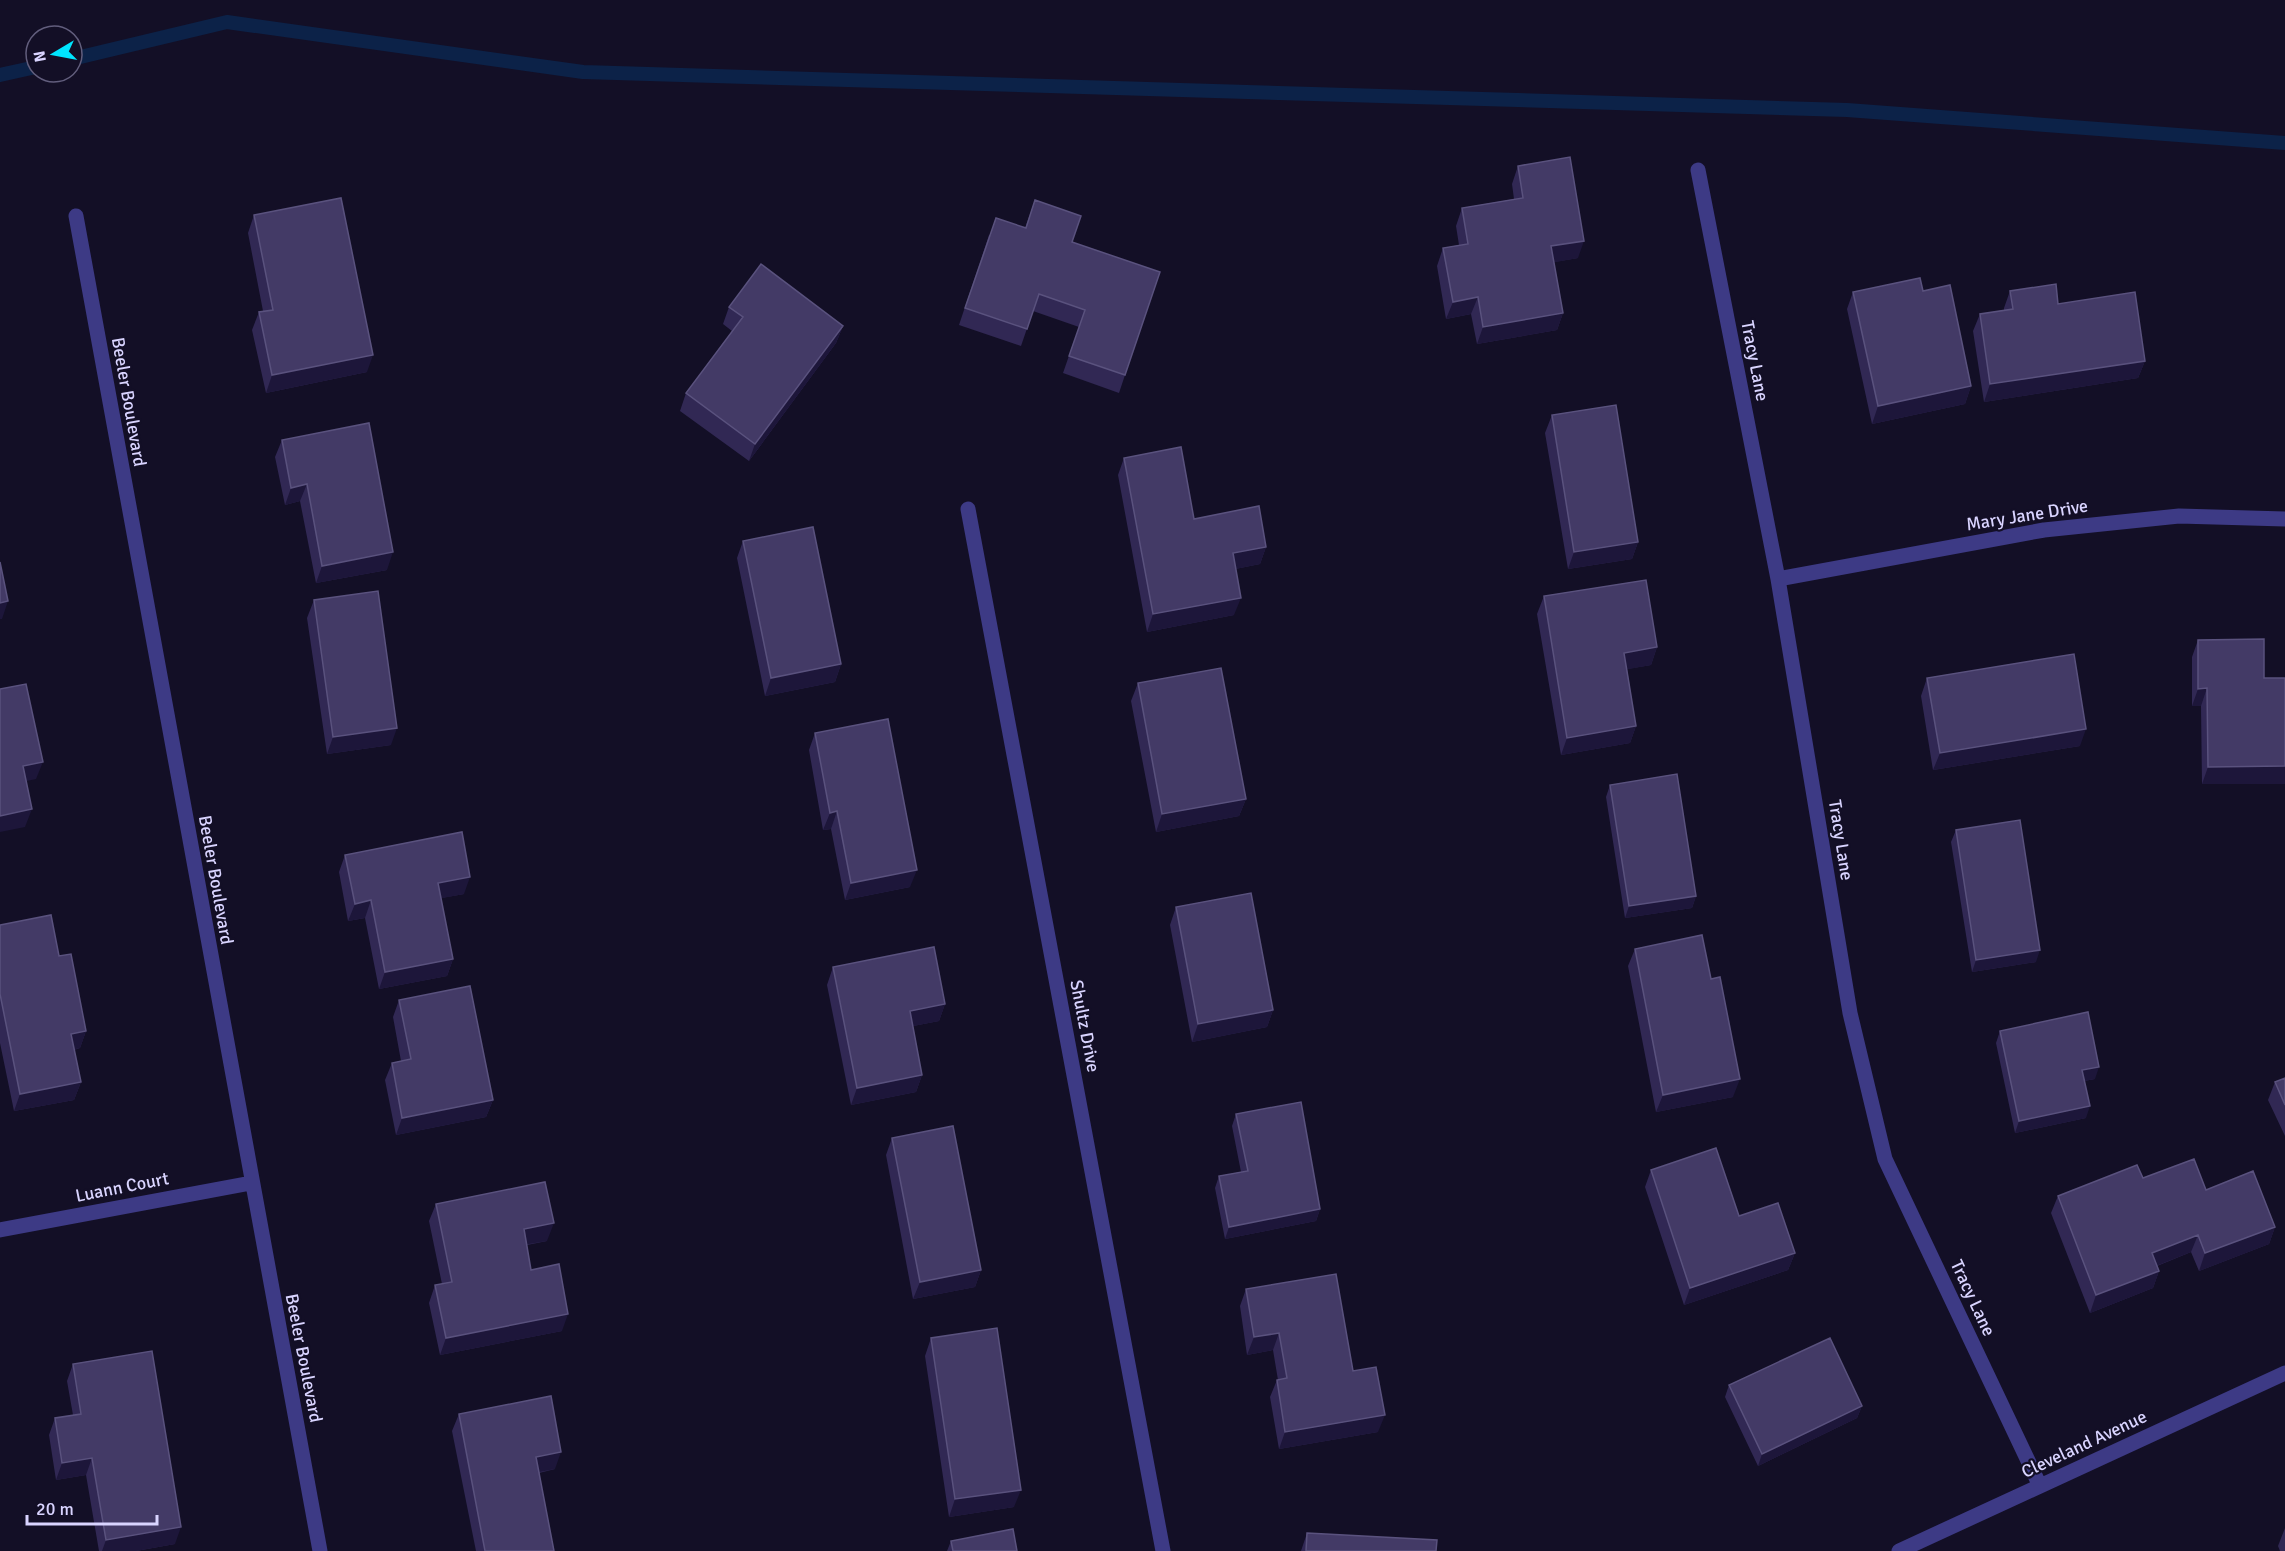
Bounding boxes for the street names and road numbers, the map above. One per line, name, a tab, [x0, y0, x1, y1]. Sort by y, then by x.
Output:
street label: Tracy Lane	[1736, 319, 1774, 403]
street label: Beeler Boulevard	[107, 336, 151, 468]
street label: Mary Jane Drive	[1965, 495, 2089, 535]
street label: Tracy Lane	[1824, 798, 1858, 882]
street label: Beeler Boulevard	[194, 814, 238, 946]
street label: Shultz Drive	[1065, 978, 1105, 1074]
street label: Luann Court	[73, 1167, 171, 1207]
street label: Tracy Lane	[1946, 1256, 2000, 1340]
street label: Beeler Boulevard	[281, 1292, 327, 1424]
street label: Cleveland Avenue	[2018, 1405, 2150, 1483]

